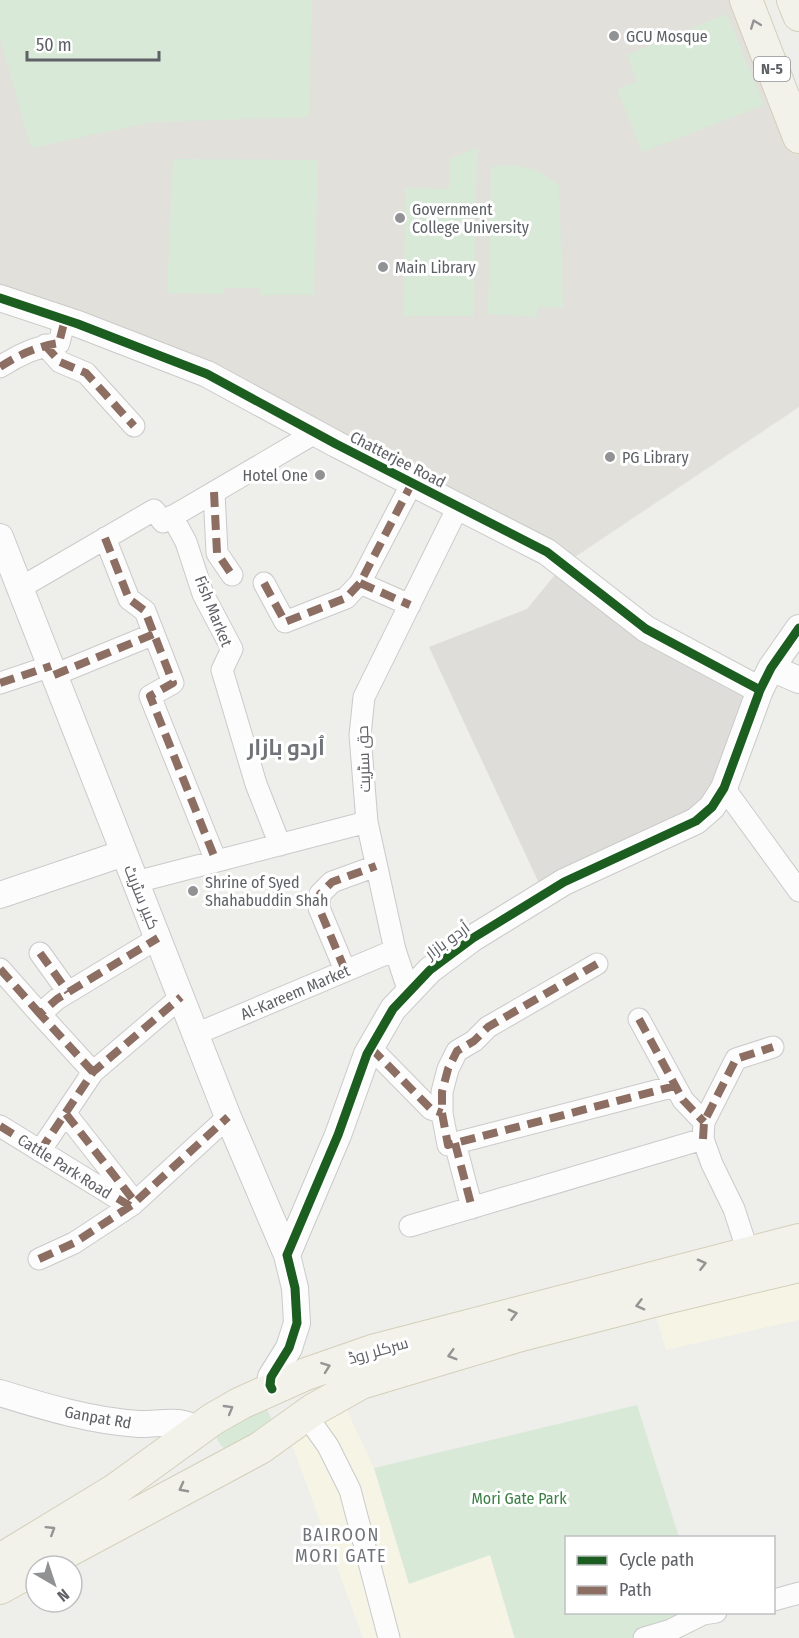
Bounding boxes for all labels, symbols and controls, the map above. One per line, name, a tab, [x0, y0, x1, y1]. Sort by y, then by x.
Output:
one-way arrow	[750, 19, 762, 30]
scale bar	[27, 24, 159, 62]
place label: GCU Mosque	[626, 27, 708, 46]
marker: GCU Mosque	[607, 29, 621, 43]
text: 50 m	[36, 34, 72, 56]
road number: N-5	[754, 57, 790, 81]
place label: Government College University	[412, 200, 530, 237]
marker: Government College University	[393, 211, 407, 225]
place label: Main Library	[395, 258, 477, 277]
marker: Main Library	[376, 260, 390, 274]
street label: Chatterjee Road	[347, 427, 449, 492]
place label: PG Library	[622, 448, 689, 467]
marker: PG Library	[603, 450, 617, 464]
place label: Hotel One	[243, 466, 308, 485]
marker: Hotel One	[313, 468, 327, 482]
street label: Fish Market	[191, 573, 237, 650]
street label: حق سٹریت	[353, 725, 375, 793]
district label: اُردو بازار	[246, 734, 325, 761]
street label: کبیر سٹریٹ	[120, 862, 163, 932]
place label: Shrine of Syed Shahabuddin Shah	[205, 873, 328, 910]
marker: Shrine of Syed Shahabuddin Shah	[186, 884, 200, 898]
street label: اُردو بازار	[420, 918, 473, 964]
street label: Al-Kareem Market	[238, 961, 353, 1024]
street label: Cattle Park Road	[14, 1130, 115, 1203]
one-way arrow	[697, 1259, 707, 1272]
one-way arrow	[635, 1297, 645, 1310]
one-way arrow	[508, 1309, 518, 1321]
street label: سرکلر روڈ	[346, 1333, 411, 1368]
one-way arrow	[447, 1348, 458, 1360]
one-way arrow	[320, 1361, 331, 1374]
street label: Ganpat Rd	[63, 1402, 133, 1433]
one-way arrow	[223, 1405, 233, 1417]
one-way arrow	[179, 1481, 190, 1492]
park label: Mori Gate Park	[471, 1489, 567, 1508]
district label: BAIROON MORI GATE	[295, 1524, 387, 1567]
one-way arrow	[45, 1526, 55, 1538]
legend	[565, 1536, 775, 1614]
text: Cycle path	[619, 1549, 694, 1571]
north arrow	[24, 1554, 84, 1614]
text: Path	[619, 1579, 652, 1601]
text: N	[53, 1585, 73, 1606]

